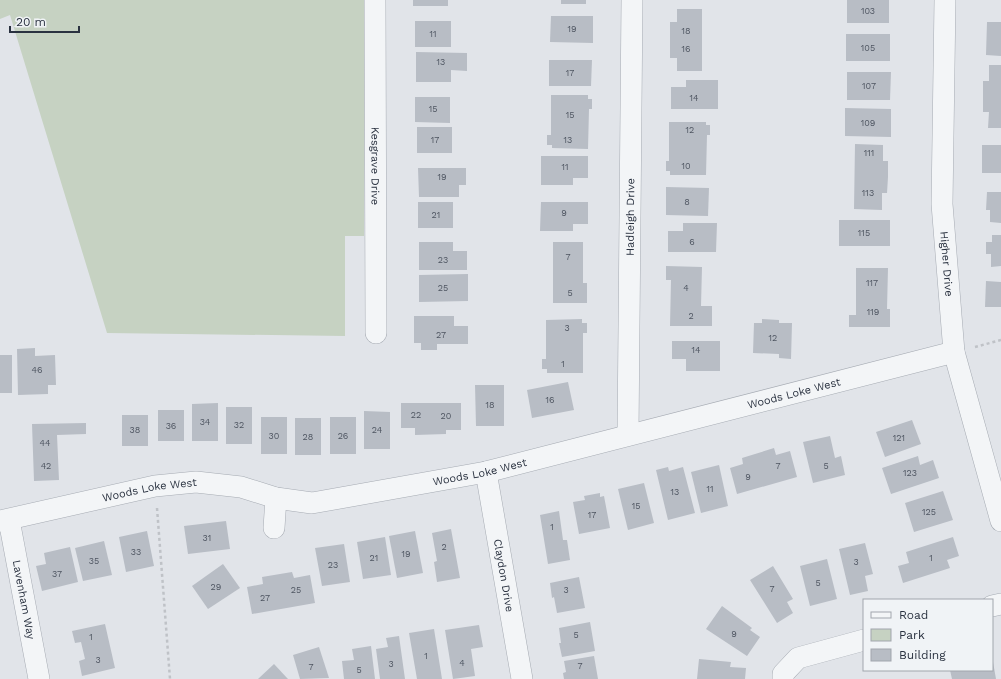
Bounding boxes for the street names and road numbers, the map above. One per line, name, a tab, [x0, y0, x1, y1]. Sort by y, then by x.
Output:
street label: Kesgrave Drive	[368, 127, 382, 205]
street label: Hadleigh Drive	[624, 178, 637, 256]
street label: Higher Drive	[937, 231, 955, 297]
street label: Woods Loke West	[746, 375, 842, 412]
street label: Woods Loke West	[432, 456, 529, 488]
street label: Woods Loke West	[101, 476, 198, 505]
street label: Claydon Drive	[491, 538, 516, 613]
street label: Lavenham Way	[10, 559, 37, 641]

